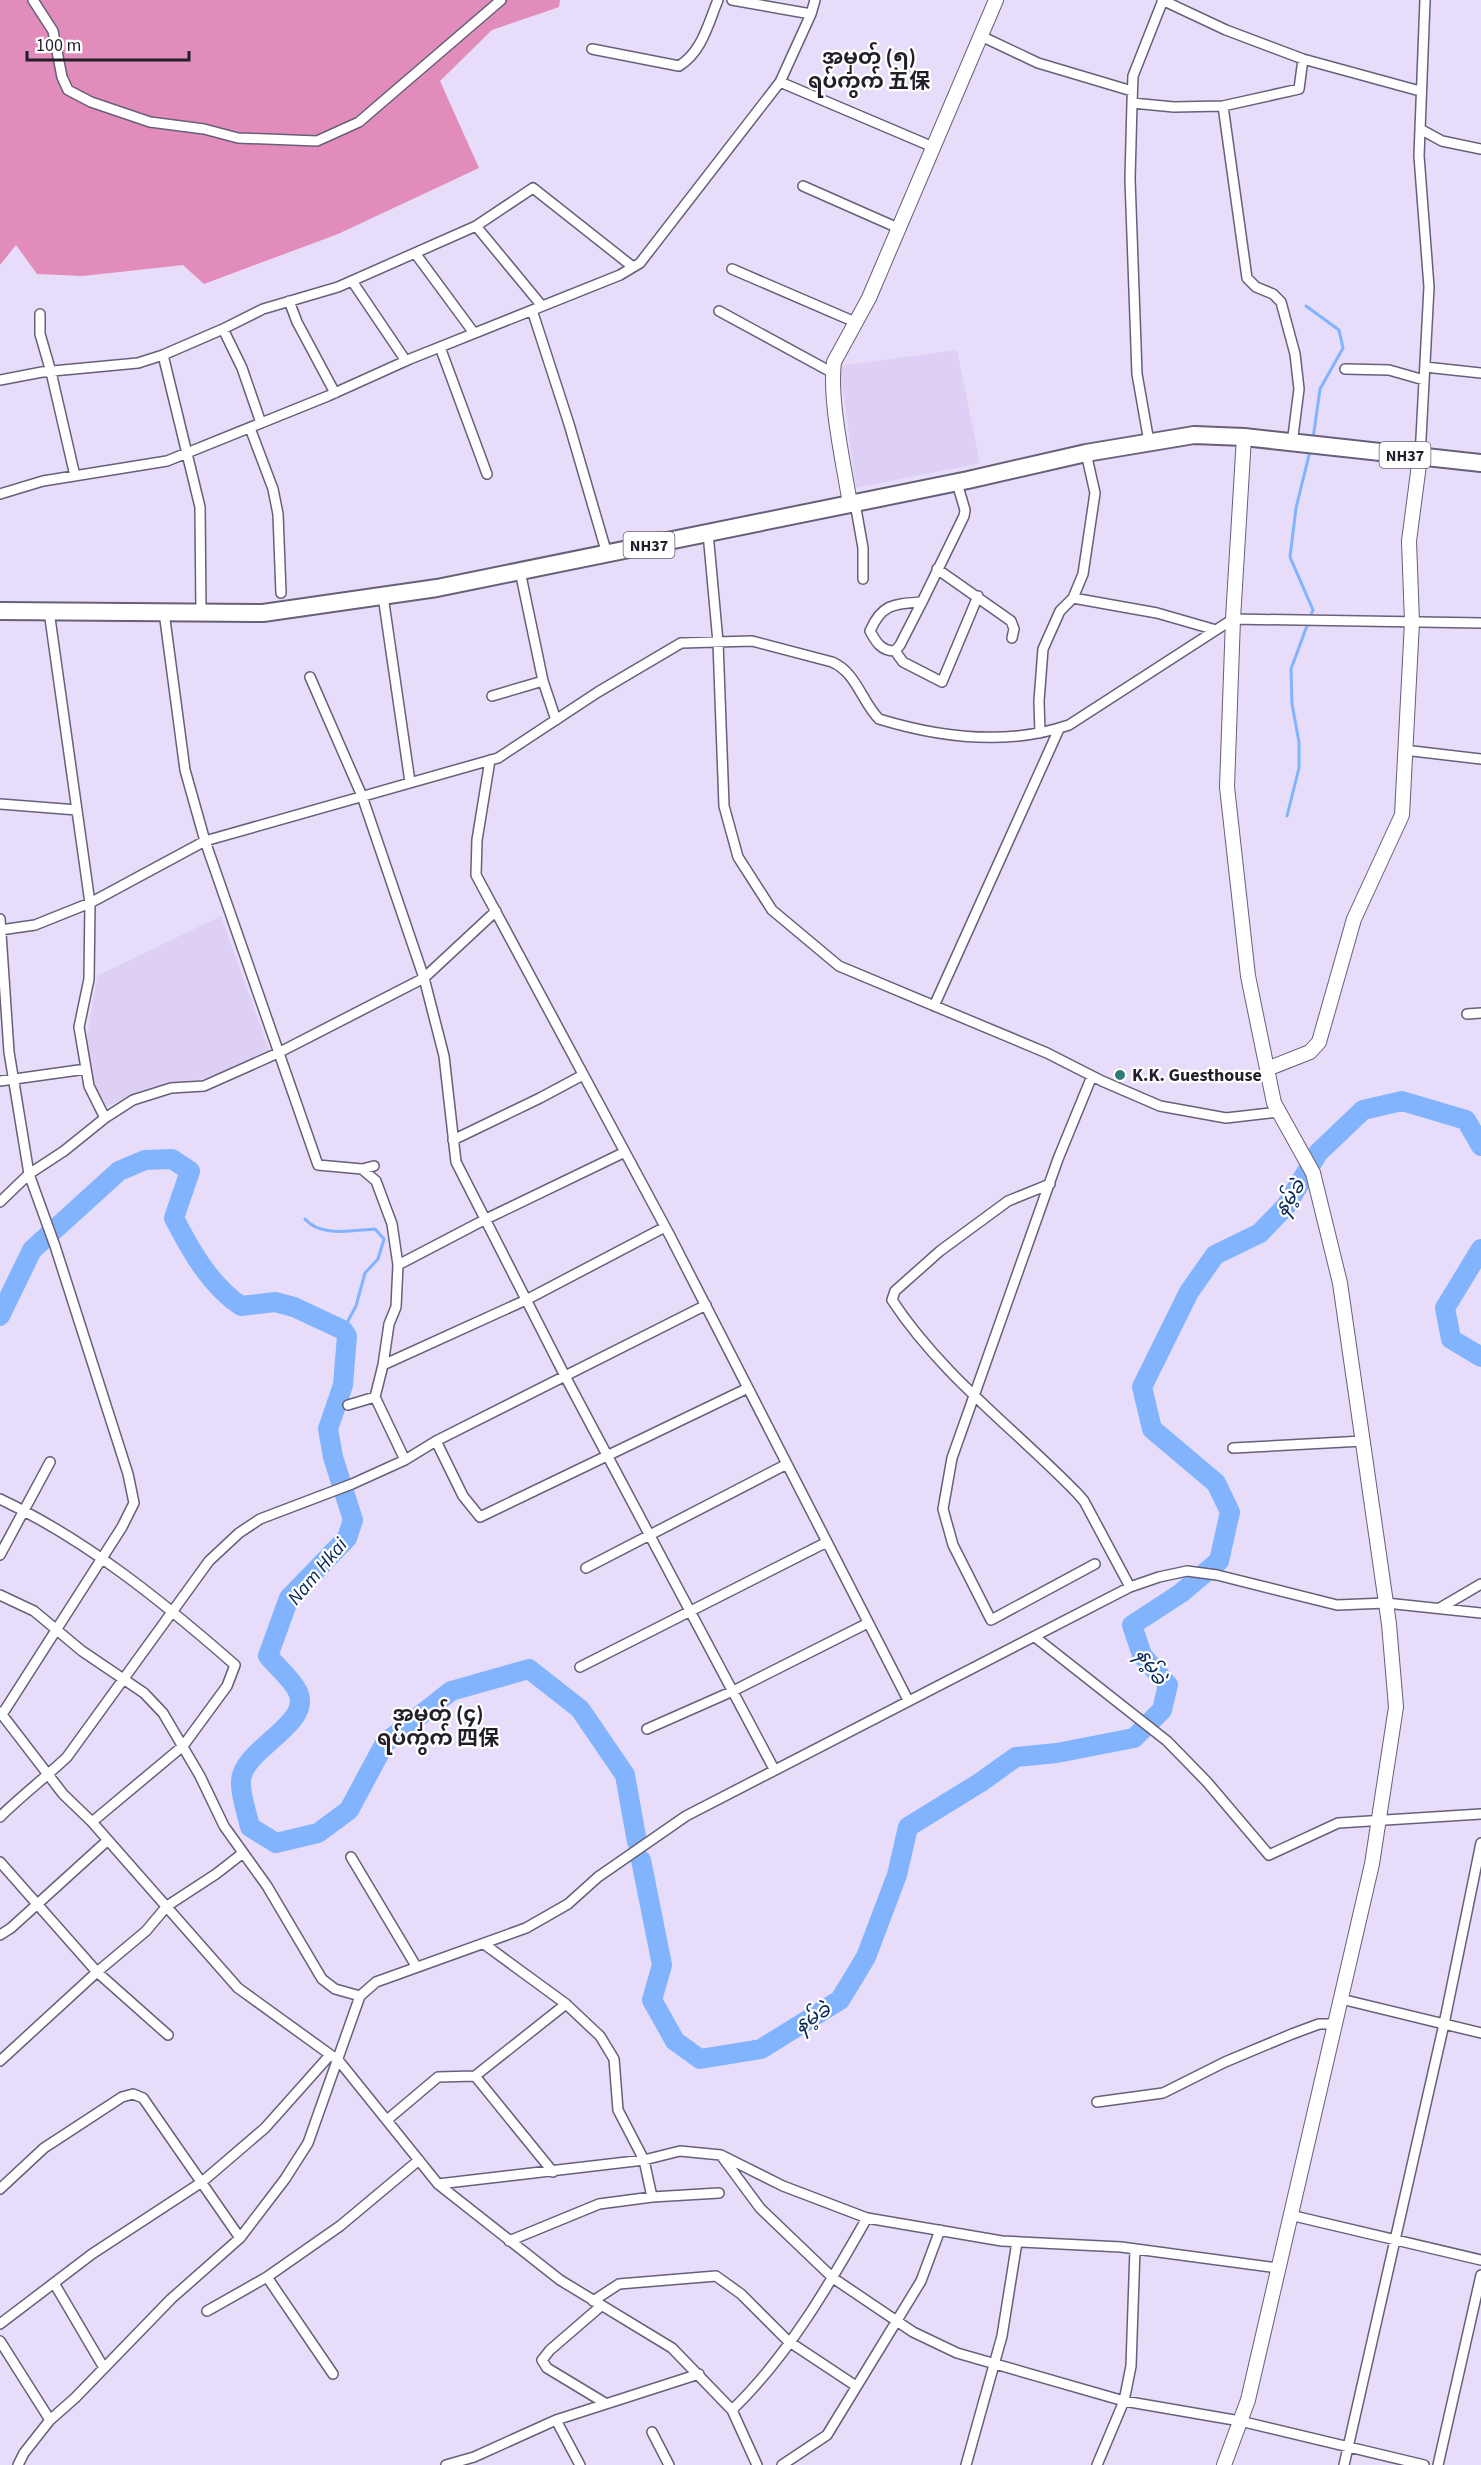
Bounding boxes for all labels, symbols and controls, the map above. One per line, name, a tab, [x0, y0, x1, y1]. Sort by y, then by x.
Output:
scale bar	[27, 24, 189, 62]
text: 100 m	[36, 33, 81, 58]
district label: အမှတ် (၅) ရပ်ကွက် 五保	[808, 41, 931, 98]
road number: NH37	[1380, 442, 1430, 468]
road number: NH37	[624, 532, 674, 558]
place label: K.K. Guesthouse	[1132, 1063, 1262, 1088]
marker: K.K. Guesthouse	[1113, 1068, 1127, 1082]
water label: နမ့်ခဲ	[1267, 1172, 1315, 1223]
water label: Nam Hkai	[281, 1532, 354, 1611]
water label: နမ့်ခဲ	[1128, 1642, 1175, 1692]
district label: အမှတ် (၄) ရပ်ကွက် 四保	[377, 1698, 500, 1755]
water label: နမ့်ခဲ	[788, 1994, 839, 2042]

